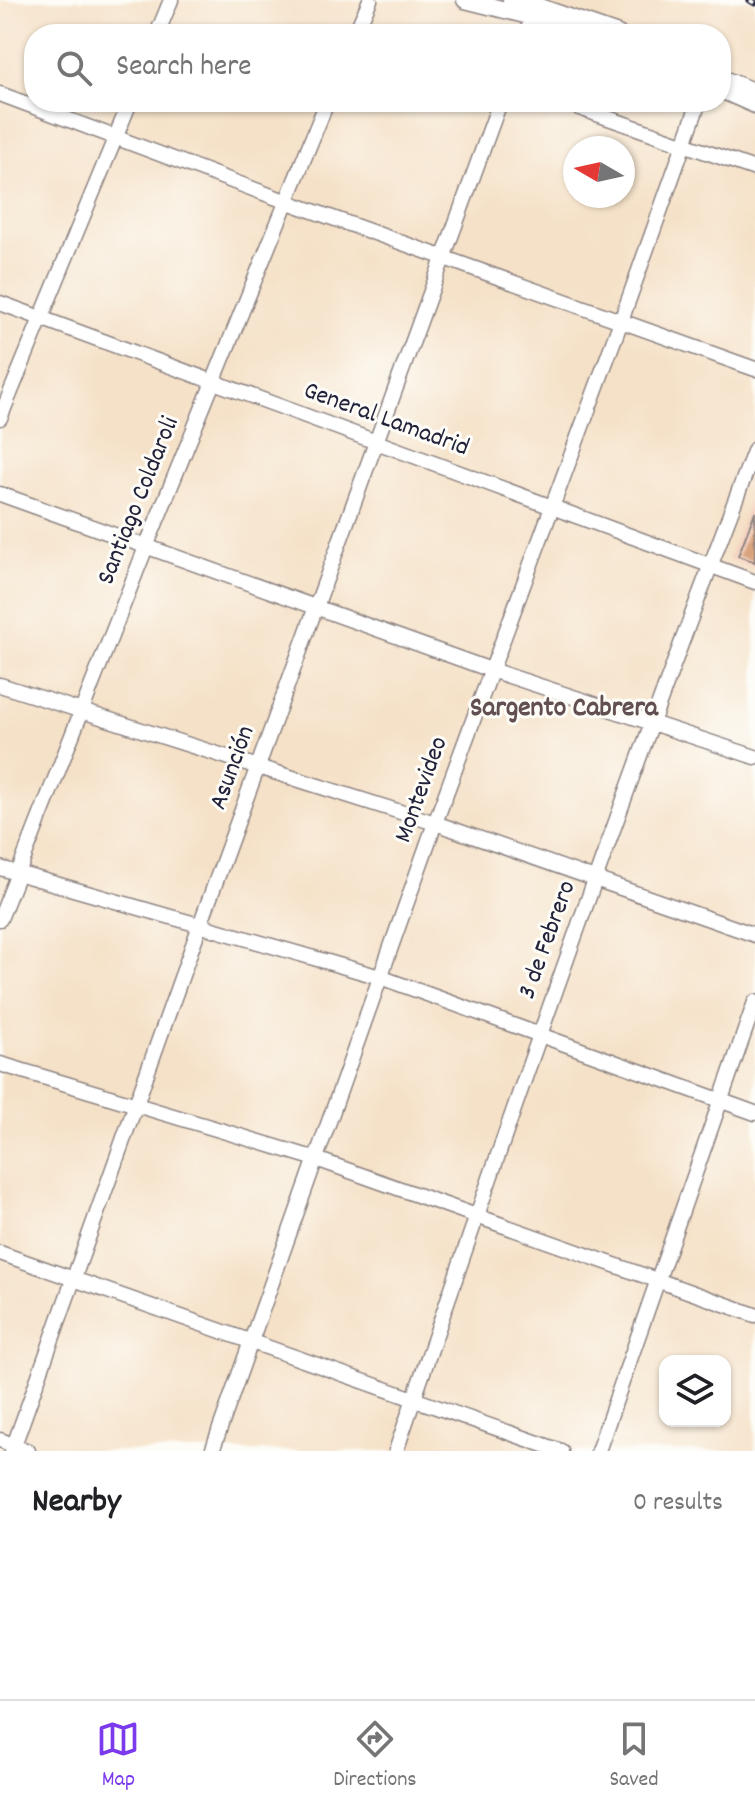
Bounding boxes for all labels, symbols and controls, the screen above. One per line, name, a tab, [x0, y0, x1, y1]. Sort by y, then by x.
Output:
search box	[24, 24, 731, 112]
icon: search	[52, 46, 96, 90]
text: Search here	[116, 47, 252, 90]
north arrow	[563, 136, 635, 208]
street label: General Lamadrid	[298, 373, 474, 467]
street label: Santiago Coldaroli	[88, 411, 190, 591]
district label: Sargento Cabrera	[470, 690, 659, 730]
street label: Asunción	[201, 721, 265, 815]
street label: Montevideo	[386, 732, 458, 848]
street label: 3 de Febrero	[509, 876, 587, 1004]
map controls	[659, 1355, 731, 1427]
button: layers	[659, 1355, 731, 1427]
text: Nearby	[32, 1479, 121, 1528]
text: 0 results	[633, 1485, 723, 1522]
tab: Map	[96, 1717, 140, 1796]
tab: Directions	[333, 1717, 417, 1796]
tab: Saved	[609, 1717, 659, 1796]

